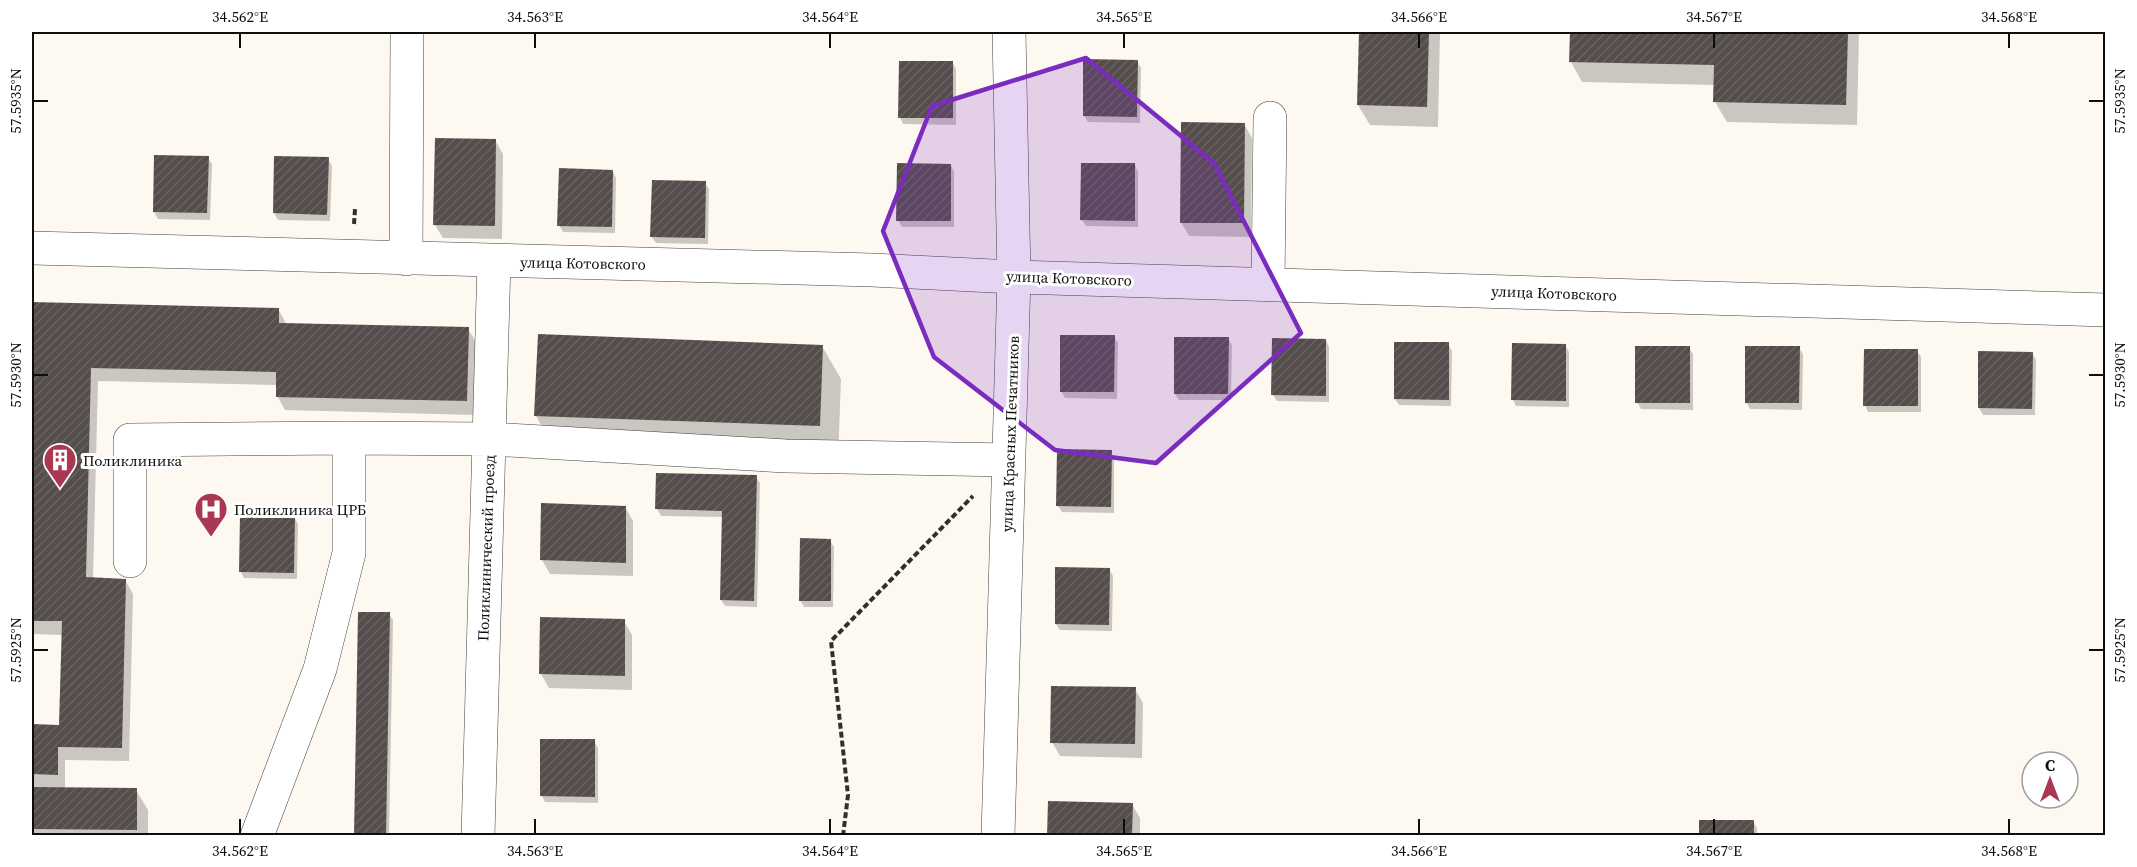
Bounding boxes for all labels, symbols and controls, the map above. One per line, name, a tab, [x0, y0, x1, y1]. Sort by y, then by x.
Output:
text: 34.562°E	[212, 6, 268, 27]
text: 34.563°E	[507, 6, 563, 27]
text: 34.564°E	[802, 6, 858, 27]
text: 34.565°E	[1096, 6, 1152, 27]
text: 34.566°E	[1391, 6, 1447, 27]
text: 34.567°E	[1686, 6, 1742, 27]
text: 34.568°E	[1981, 6, 2037, 27]
text: 57.5935°N	[5, 68, 26, 134]
text: 57.5935°N	[2109, 68, 2130, 134]
street label: улица Котовского	[520, 251, 646, 275]
street label: улица Котовского	[1006, 265, 1132, 291]
street label: улица Котовского	[1491, 280, 1617, 306]
street label: улица Красных Печатников	[996, 335, 1024, 533]
text: 57.5930°N	[5, 342, 26, 408]
text: 57.5930°N	[2109, 342, 2130, 408]
building icon: Поликлиника	[42, 442, 78, 489]
place label: Поликлиника	[83, 450, 182, 471]
street label: Поликлинический проезд	[472, 454, 500, 642]
hospital icon: Поликлиника ЦРБ	[193, 491, 229, 538]
place label: Поликлиника ЦРБ	[234, 499, 366, 520]
text: 57.5925°N	[5, 617, 26, 683]
text: 57.5925°N	[2109, 617, 2130, 683]
north arrow	[2020, 750, 2080, 810]
text: С	[2045, 754, 2055, 776]
text: 34.562°E	[212, 840, 268, 861]
text: 34.563°E	[507, 840, 563, 861]
text: 34.564°E	[802, 840, 858, 861]
text: 34.565°E	[1096, 840, 1152, 861]
text: 34.566°E	[1391, 840, 1447, 861]
text: 34.567°E	[1686, 840, 1742, 861]
text: 34.568°E	[1981, 840, 2037, 861]

